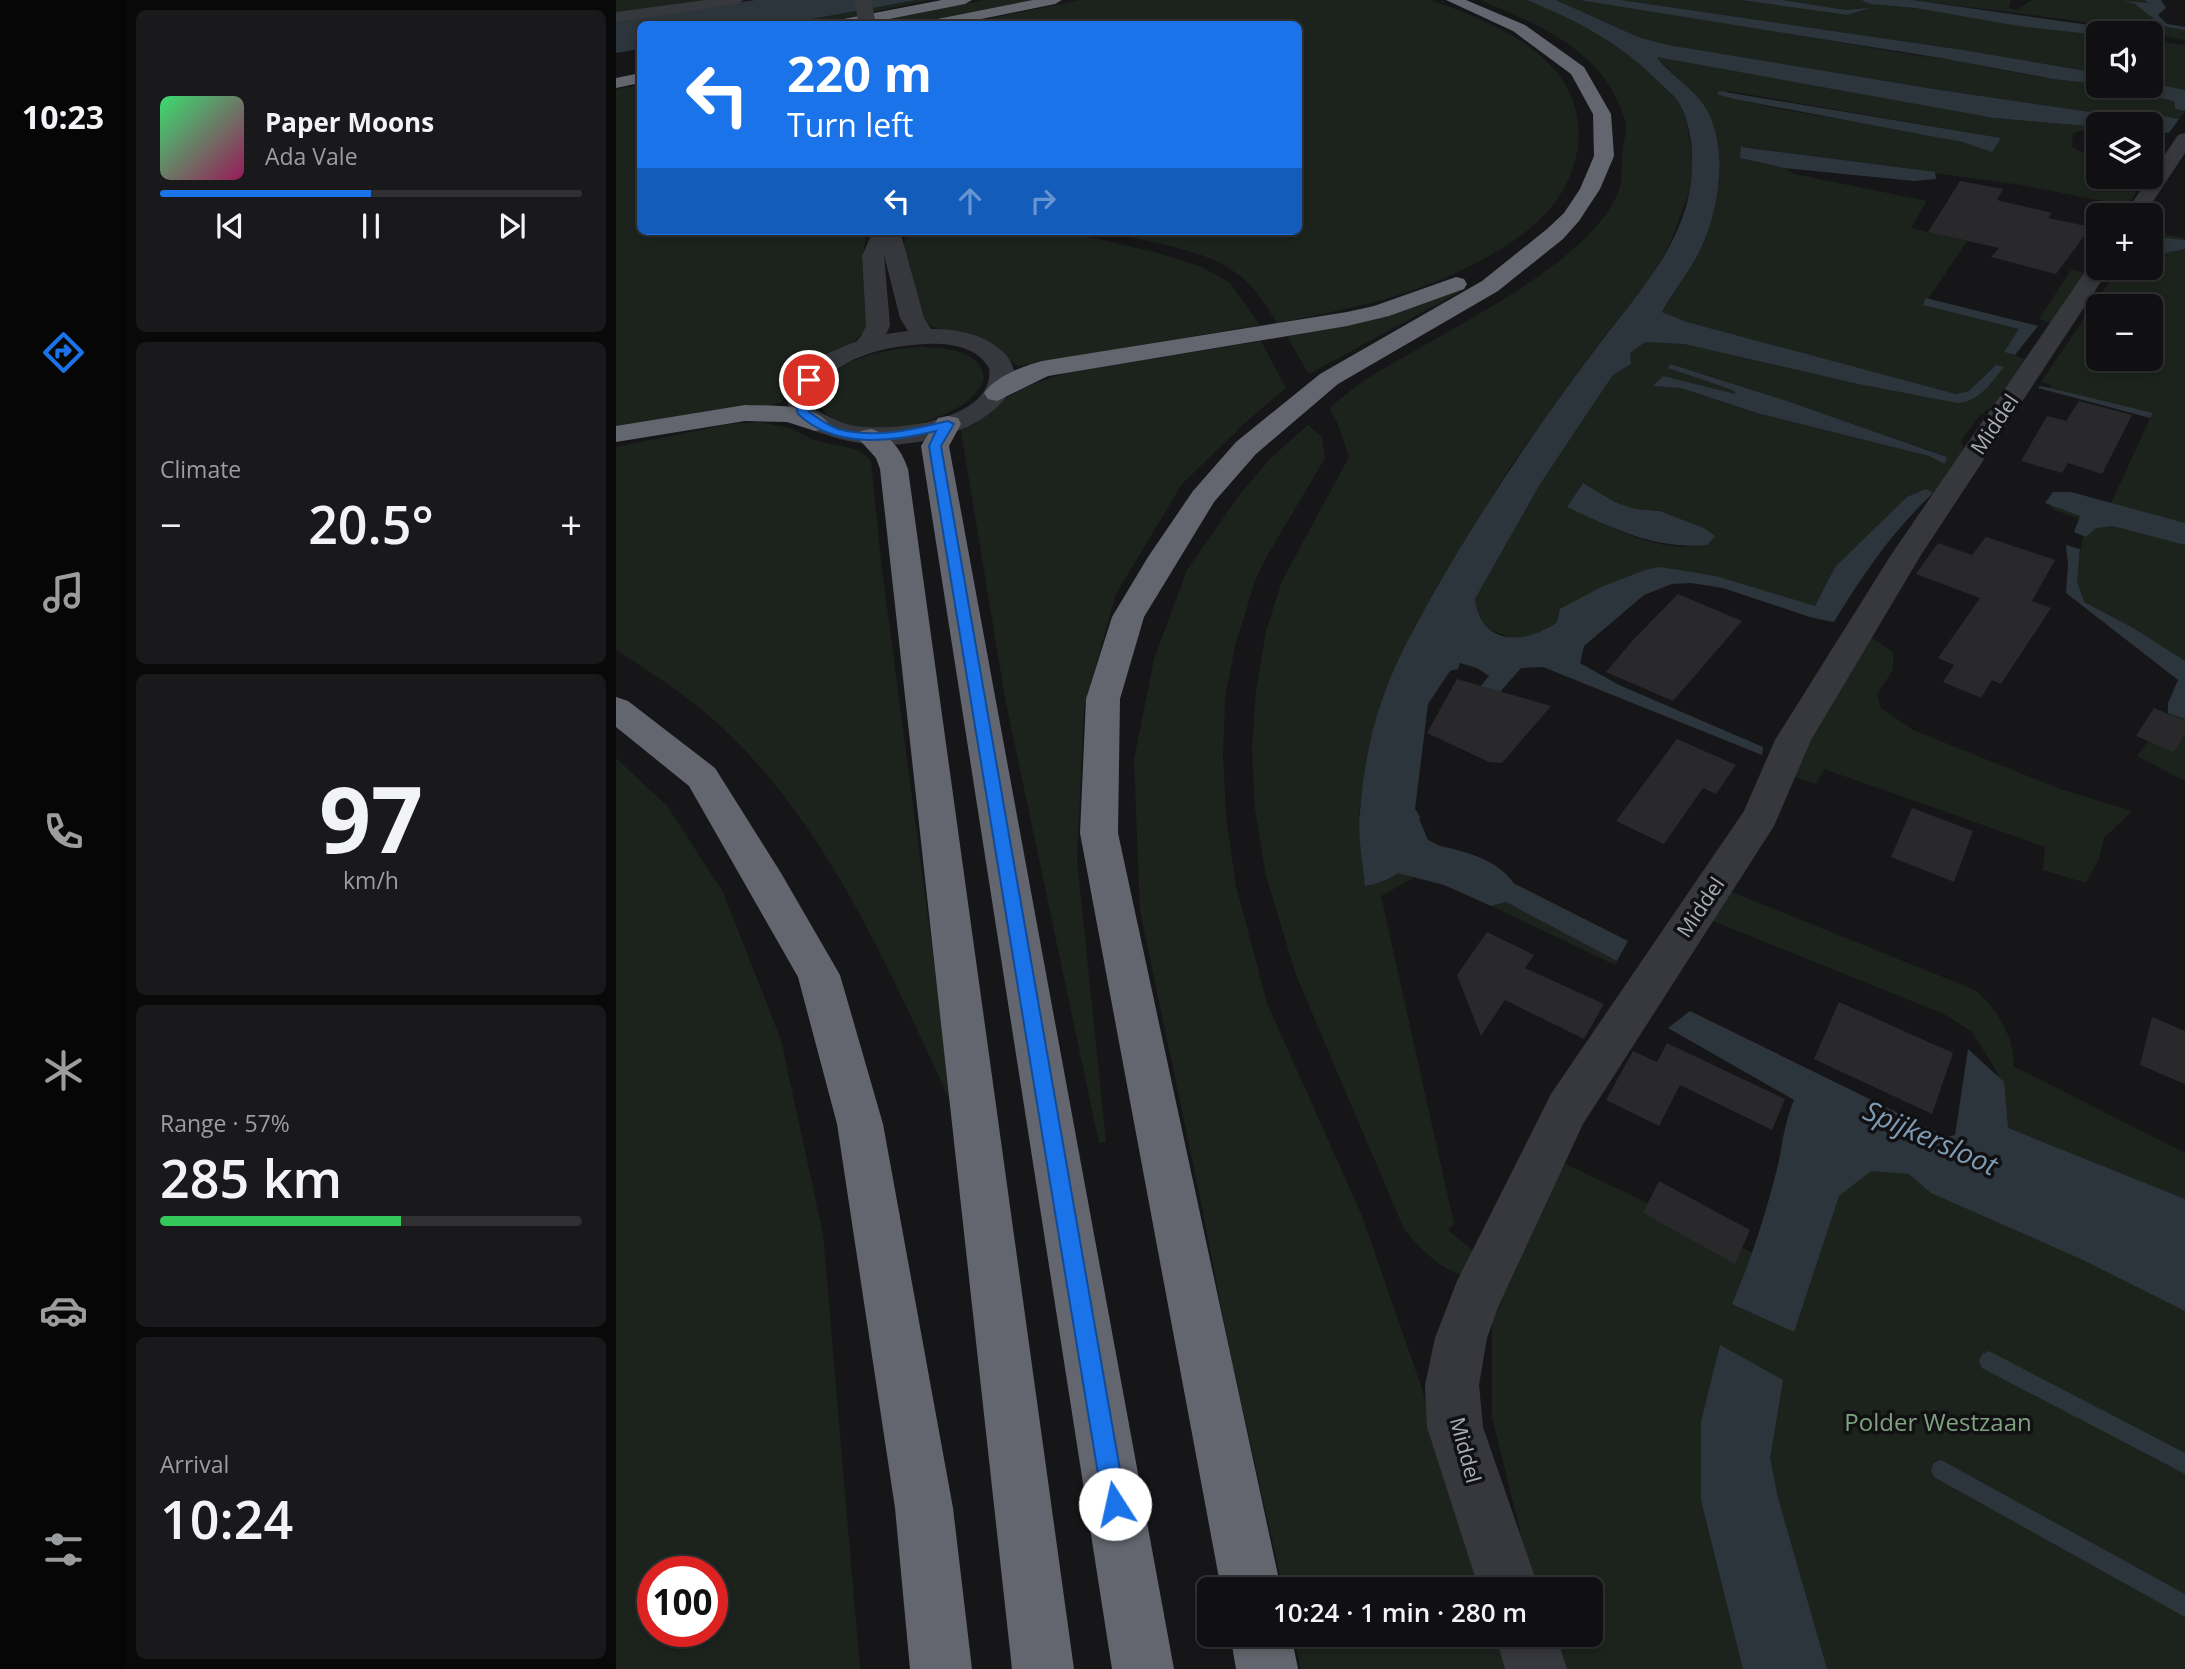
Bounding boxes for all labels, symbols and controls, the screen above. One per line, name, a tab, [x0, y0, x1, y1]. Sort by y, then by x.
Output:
map controls	[2086, 21, 2163, 371]
button: sound	[2086, 21, 2163, 98]
text: 220 m	[787, 40, 932, 106]
icon: left	[672, 49, 763, 140]
text: 10:23	[22, 95, 104, 138]
text: Turn left	[787, 103, 913, 146]
text: Paper Moons	[265, 104, 434, 140]
button: layers	[2086, 112, 2163, 189]
text: Ada Vale	[265, 140, 358, 172]
icon: left	[878, 182, 916, 220]
icon: ahead	[951, 182, 989, 220]
icon: right	[1024, 182, 1062, 220]
button: +	[2086, 203, 2163, 280]
icon: previous	[211, 207, 249, 245]
icon: pause	[352, 207, 390, 245]
icon: next	[493, 207, 531, 245]
button: −	[2086, 294, 2163, 371]
icon: directions	[39, 328, 88, 377]
pin	[779, 350, 839, 410]
icon: arrive	[790, 361, 828, 399]
street label: Middel	[1964, 388, 2024, 460]
text: Climate	[160, 453, 241, 485]
text: 20.5°	[308, 488, 434, 559]
text: −	[160, 498, 182, 550]
text: +	[560, 498, 582, 550]
icon: music	[39, 568, 88, 617]
text: 97	[319, 756, 423, 880]
icon: phone	[39, 807, 88, 856]
text: km/h	[343, 864, 399, 896]
street label: Middel	[1670, 871, 1730, 943]
icon: climate	[39, 1046, 88, 1095]
water label: Spijkersloot	[1858, 1091, 2006, 1184]
text: Range · 57%	[160, 1107, 290, 1139]
text: 285 km	[160, 1142, 342, 1213]
icon: car	[39, 1286, 88, 1335]
park label: Polder Westzaan	[1844, 1405, 2032, 1438]
street label: Middel	[1444, 1414, 1488, 1486]
text: Arrival	[160, 1448, 229, 1480]
position arrow	[1078, 1467, 1152, 1541]
text: 10:24	[160, 1483, 293, 1554]
icon: filters	[39, 1525, 88, 1574]
speed limit sign: 100	[637, 1556, 728, 1647]
text: 10:24 · 1 min · 280 m	[1273, 1594, 1527, 1630]

